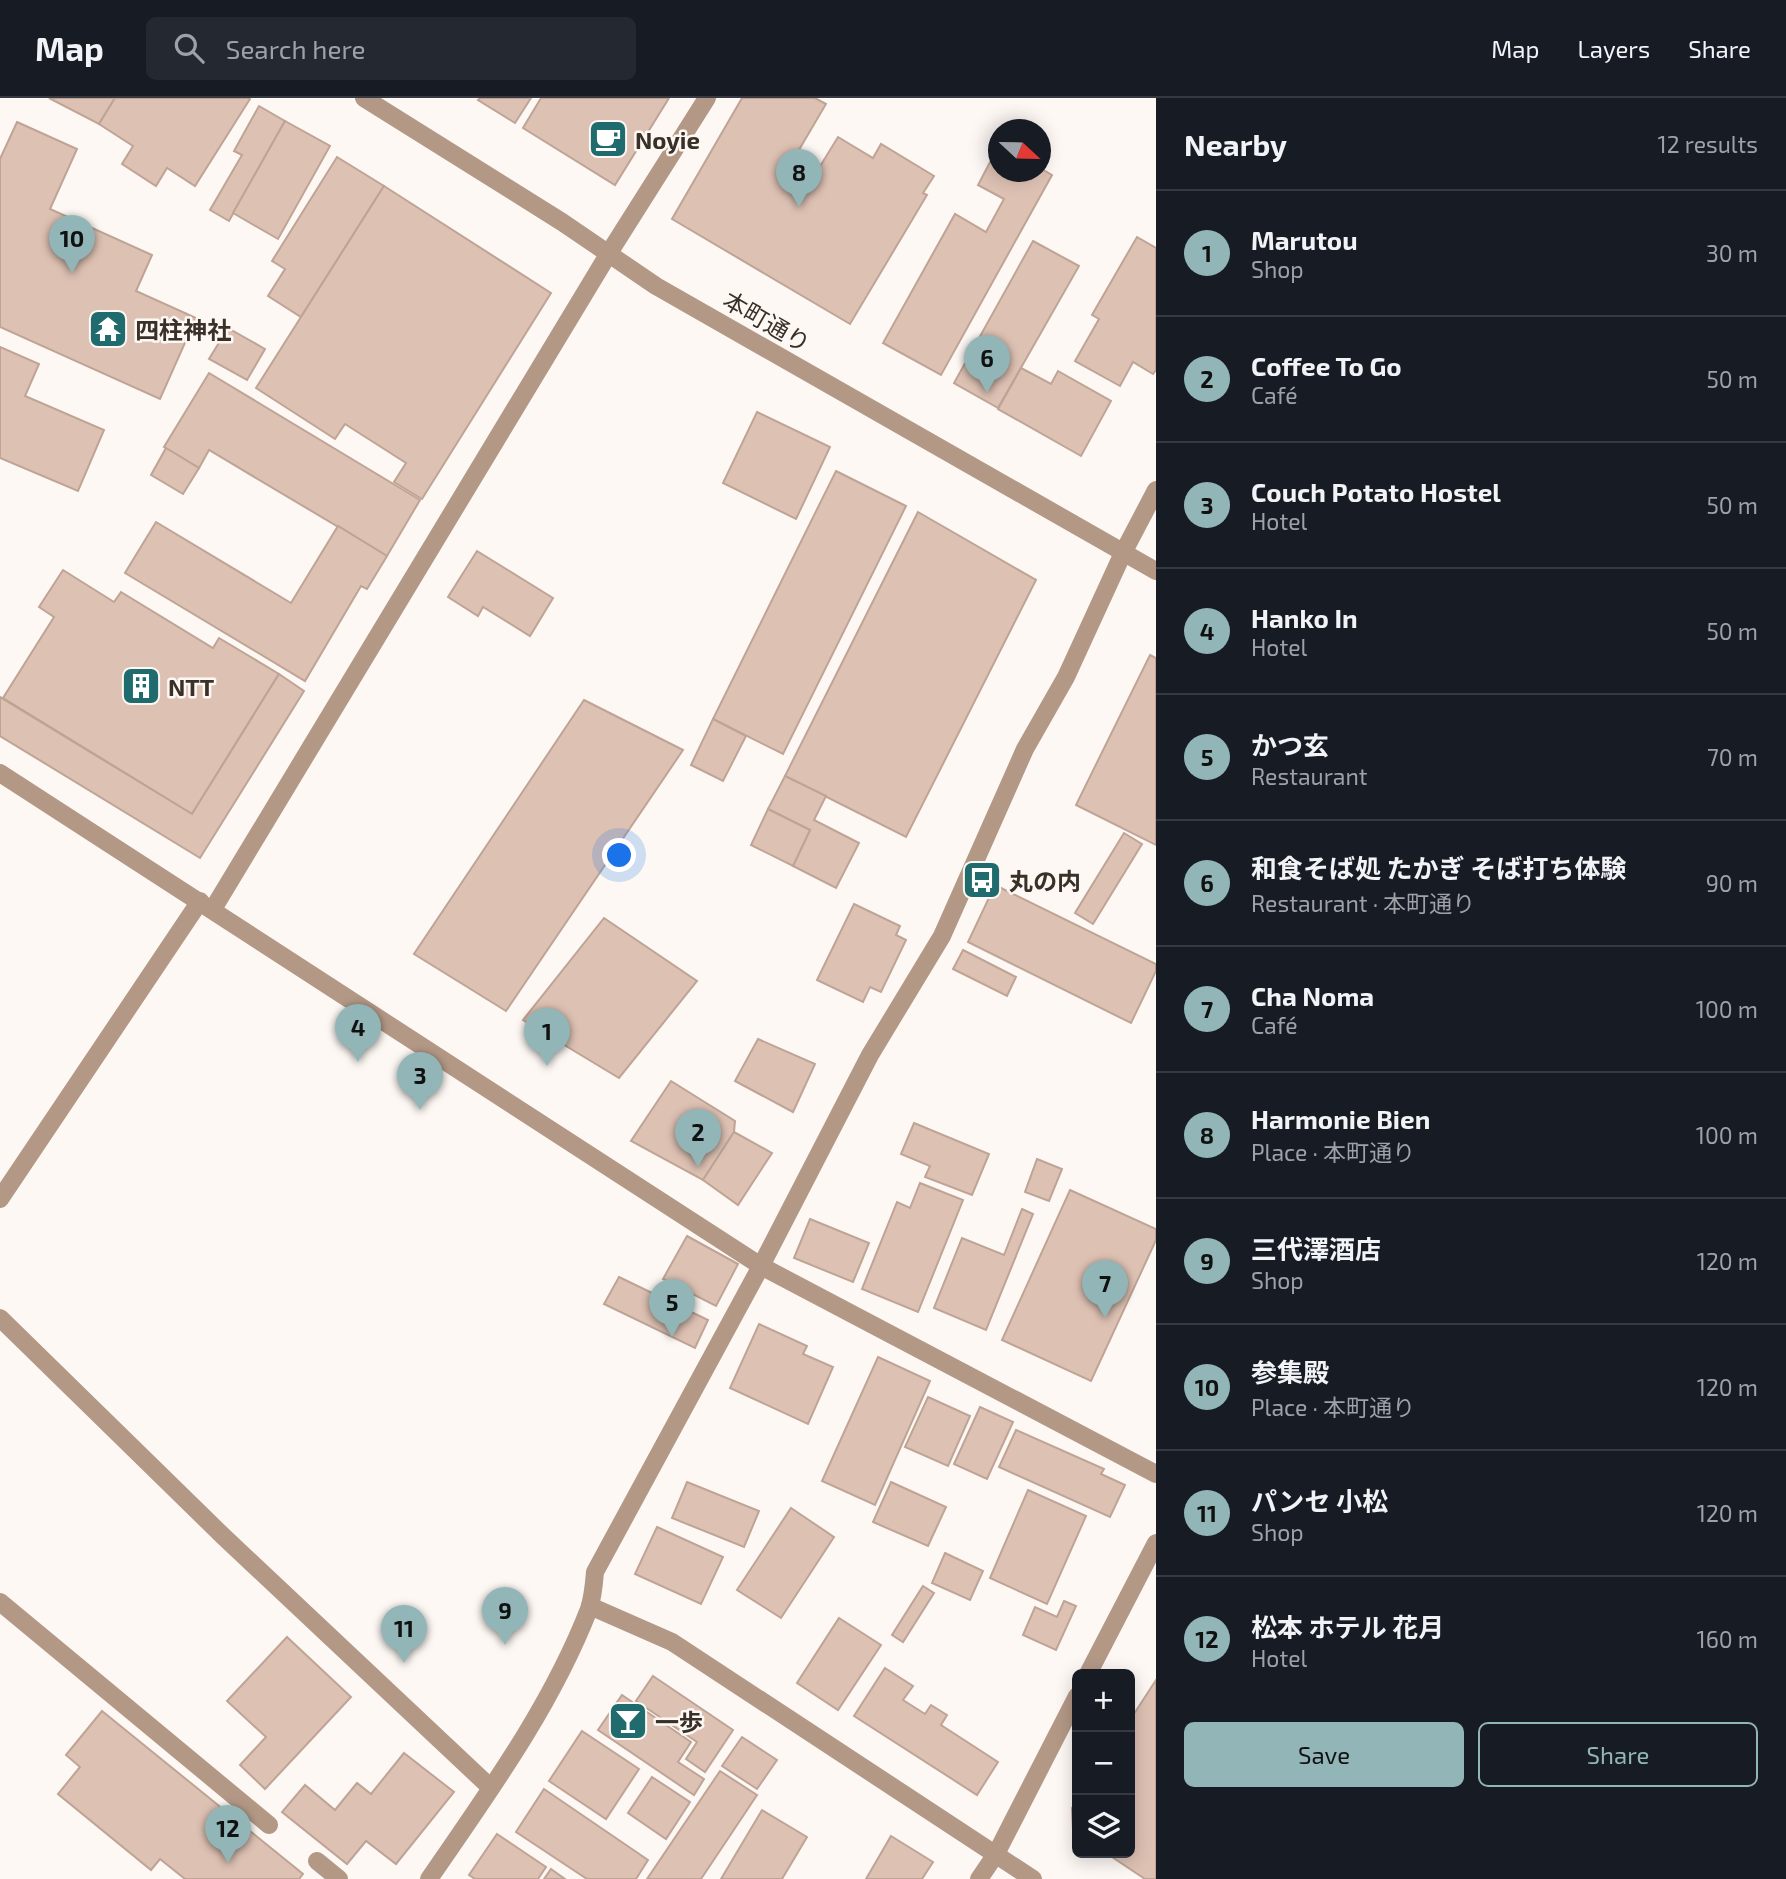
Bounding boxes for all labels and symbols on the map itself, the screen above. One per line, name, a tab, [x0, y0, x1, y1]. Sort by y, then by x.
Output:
cafe icon: Noyie	[587, 118, 629, 160]
north arrow	[988, 119, 1051, 182]
place label: Noyie	[635, 125, 700, 154]
pin: 8	[776, 149, 822, 207]
pin: 10	[49, 215, 95, 273]
street label: 本町通り	[718, 284, 816, 358]
temple icon: 四柱神社	[87, 308, 129, 350]
place label: 四柱神社	[135, 315, 231, 344]
pin: 6	[964, 335, 1010, 393]
building icon: NTT	[120, 665, 162, 707]
place label: NTT	[168, 672, 215, 701]
your location	[602, 838, 636, 872]
bus stop icon: 丸の内	[961, 859, 1003, 901]
place label: 丸の内	[1009, 866, 1081, 895]
pin: 4	[335, 1004, 381, 1062]
pin: 1	[524, 1008, 570, 1066]
pin: 3	[397, 1052, 443, 1110]
pin: 2	[675, 1109, 721, 1167]
pin: 7	[1082, 1260, 1128, 1318]
pin: 5	[649, 1279, 695, 1337]
pin: 9	[482, 1587, 528, 1645]
pin: 11	[381, 1605, 427, 1663]
bar icon: 一歩	[607, 1700, 649, 1742]
place label: 一歩	[655, 1707, 703, 1736]
pin: 12	[205, 1805, 251, 1863]

